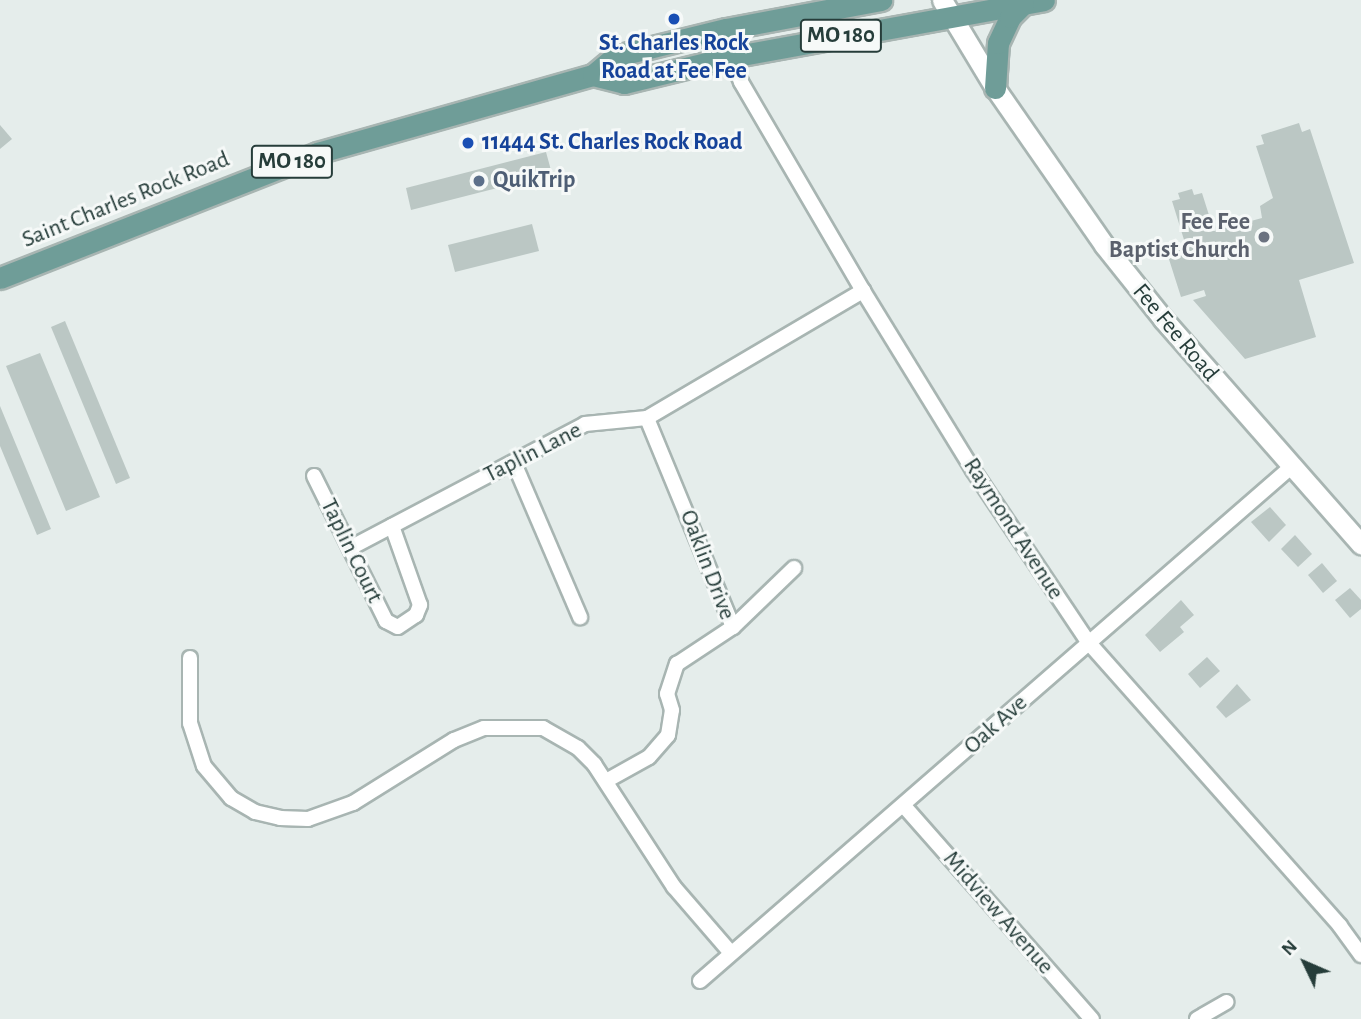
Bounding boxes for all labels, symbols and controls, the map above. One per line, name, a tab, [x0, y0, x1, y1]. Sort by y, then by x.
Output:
marker: St. Charles Rock Road at Fee Fee	[666, 11, 682, 27]
road number: MO 180	[799, 17, 883, 56]
place label: St. Charles Rock Road at Fee Fee	[599, 30, 749, 86]
place label: 11444 St. Charles Rock Road	[482, 129, 742, 157]
marker: 11444 St. Charles Rock Road	[460, 135, 476, 151]
road number: MO 180	[250, 142, 334, 182]
street label: Saint Charles Rock Road	[18, 145, 234, 255]
place label: QuikTrip	[493, 167, 575, 195]
marker: QuikTrip	[471, 173, 487, 189]
place label: Fee Fee Baptist Church	[1109, 209, 1250, 265]
marker: Fee Fee Baptist Church	[1256, 229, 1272, 245]
street label: Fee Fee Road	[1126, 278, 1224, 388]
street label: Taplin Lane	[479, 416, 587, 490]
street label: Raymond Avenue	[956, 453, 1070, 605]
street label: Taplin Court	[313, 494, 389, 608]
street label: Oaklin Drive	[673, 506, 741, 624]
street label: Oak Ave	[958, 689, 1034, 761]
street label: Midview Avenue	[937, 845, 1059, 981]
north arrow	[1270, 928, 1340, 998]
text: N	[1278, 937, 1301, 959]

